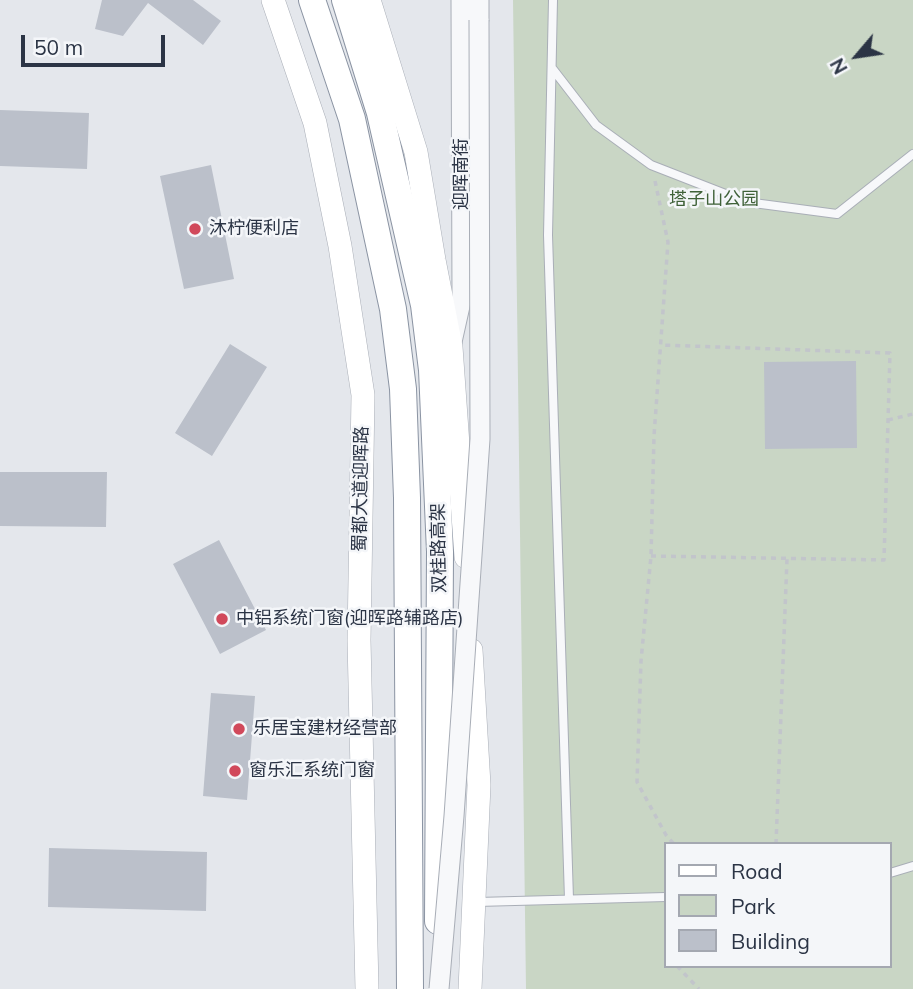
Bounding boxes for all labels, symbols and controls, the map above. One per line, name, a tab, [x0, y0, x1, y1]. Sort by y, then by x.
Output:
scale bar	[24, 21, 168, 65]
north arrow	[822, 21, 892, 91]
text: 50 m	[34, 34, 83, 60]
text: N	[825, 54, 853, 78]
street label: 迎晖南街	[451, 138, 473, 210]
park label: 塔子山公园	[669, 189, 759, 211]
place label: 沐柠便利店	[209, 218, 299, 240]
marker: 沐柠便利店	[187, 221, 203, 237]
street label: 蜀都大道迎晖路	[349, 426, 373, 552]
street label: 双桂路高架	[427, 503, 451, 593]
place label: 中铝系统门窗(迎晖路辅路店)	[236, 608, 463, 630]
marker: 中铝系统门窗(迎晖路辅路店)	[214, 611, 230, 627]
place label: 乐居宝建材经营部	[253, 718, 397, 740]
marker: 乐居宝建材经营部	[231, 721, 247, 737]
place label: 窗乐汇系统门窗	[249, 760, 375, 782]
marker: 窗乐汇系统门窗	[227, 763, 243, 779]
legend	[664, 842, 892, 968]
text: Road	[731, 858, 782, 884]
text: Park	[731, 893, 775, 919]
text: Building	[731, 928, 810, 954]

